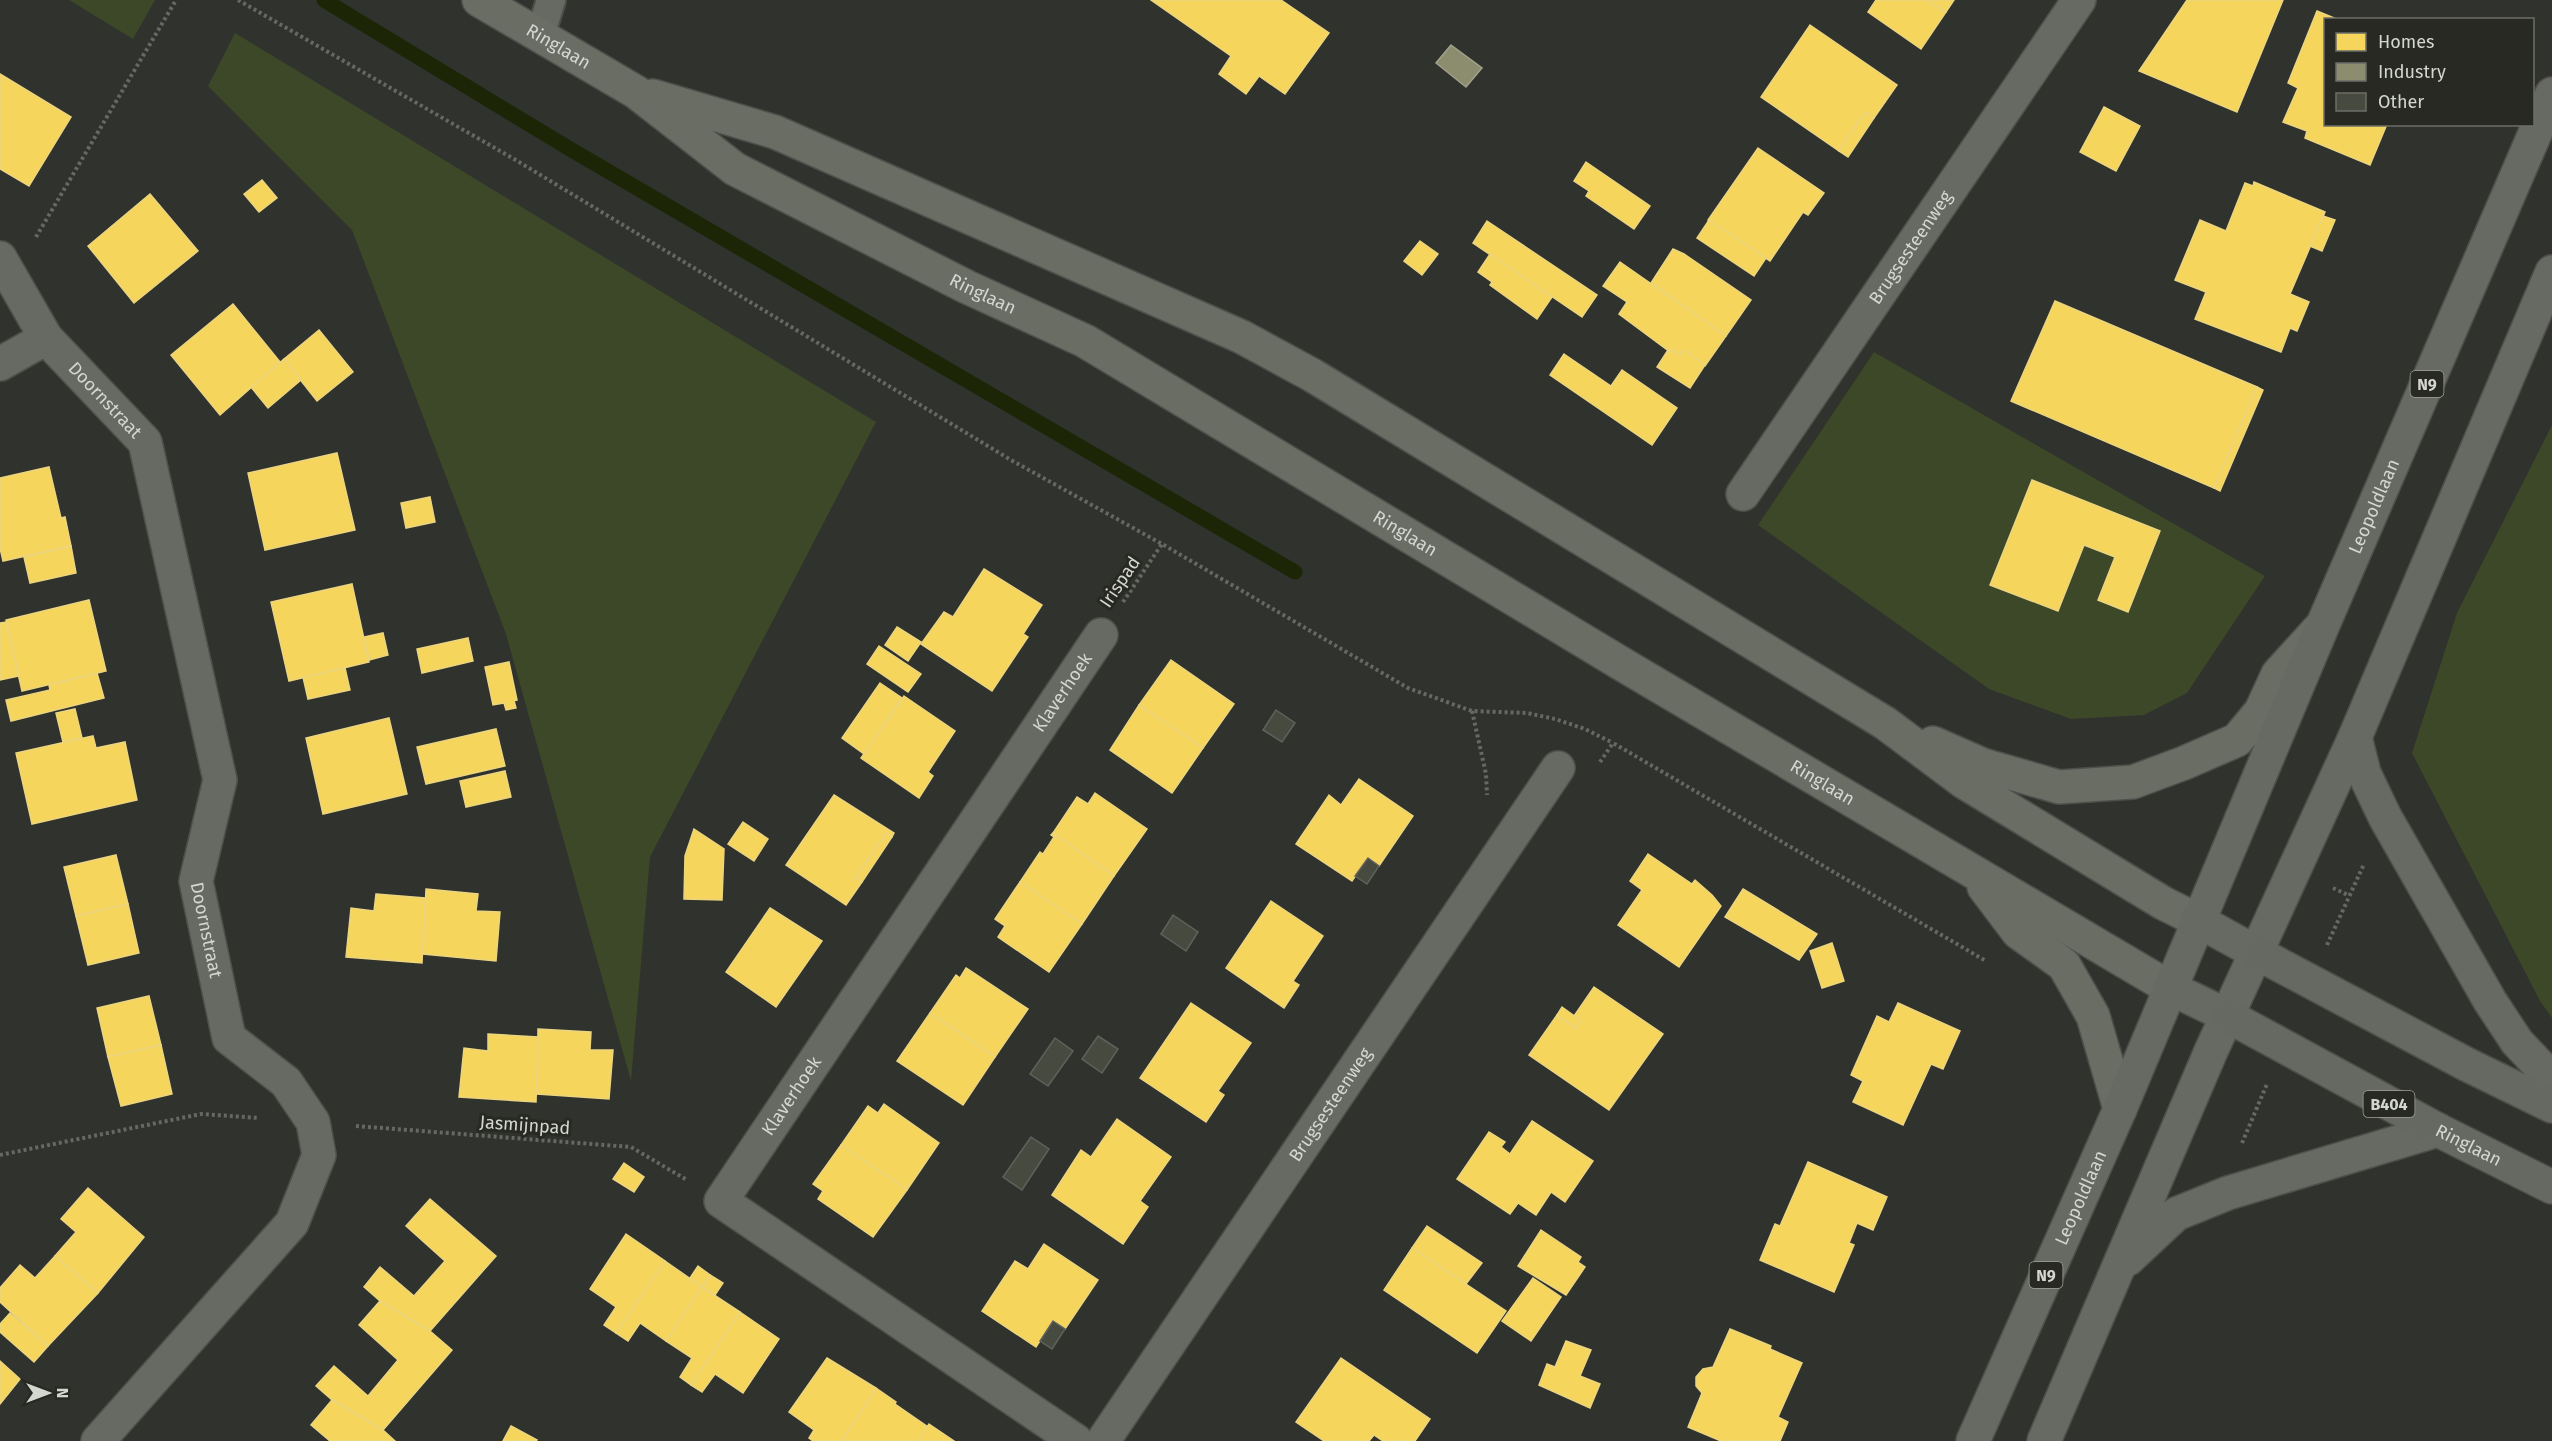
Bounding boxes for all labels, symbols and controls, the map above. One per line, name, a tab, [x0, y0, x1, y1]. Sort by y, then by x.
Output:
legend	[2324, 18, 2534, 126]
street label: Ringlaan	[522, 19, 595, 74]
text: Homes	[2378, 31, 2434, 53]
text: Industry	[2378, 61, 2446, 83]
text: Other	[2378, 91, 2424, 113]
street label: Brugsesteenweg	[1864, 186, 1957, 309]
street label: Ringlaan	[946, 269, 1020, 319]
street label: Doornstraat	[64, 357, 147, 443]
road number: N9	[2410, 371, 2444, 397]
street label: Leopoldlaan	[2344, 456, 2404, 557]
street label: Ringlaan	[1369, 506, 1441, 561]
street label: Irispad	[1095, 552, 1145, 612]
street label: Klaverhoek	[1028, 648, 1097, 736]
street label: Ringlaan	[1786, 755, 1859, 810]
street label: Doornstraat	[186, 880, 227, 980]
street label: Brugsesteenweg	[1284, 1043, 1377, 1166]
street label: Klaverhoek	[757, 1051, 826, 1140]
road number: B404	[2364, 1091, 2414, 1117]
street label: Jasmijnpad	[479, 1111, 571, 1139]
street label: Ringlaan	[2432, 1119, 2505, 1171]
street label: Leopoldlaan	[2050, 1147, 2111, 1249]
road number: N9	[2030, 1262, 2062, 1288]
north arrow	[18, 1363, 78, 1423]
text: N	[53, 1388, 72, 1398]

